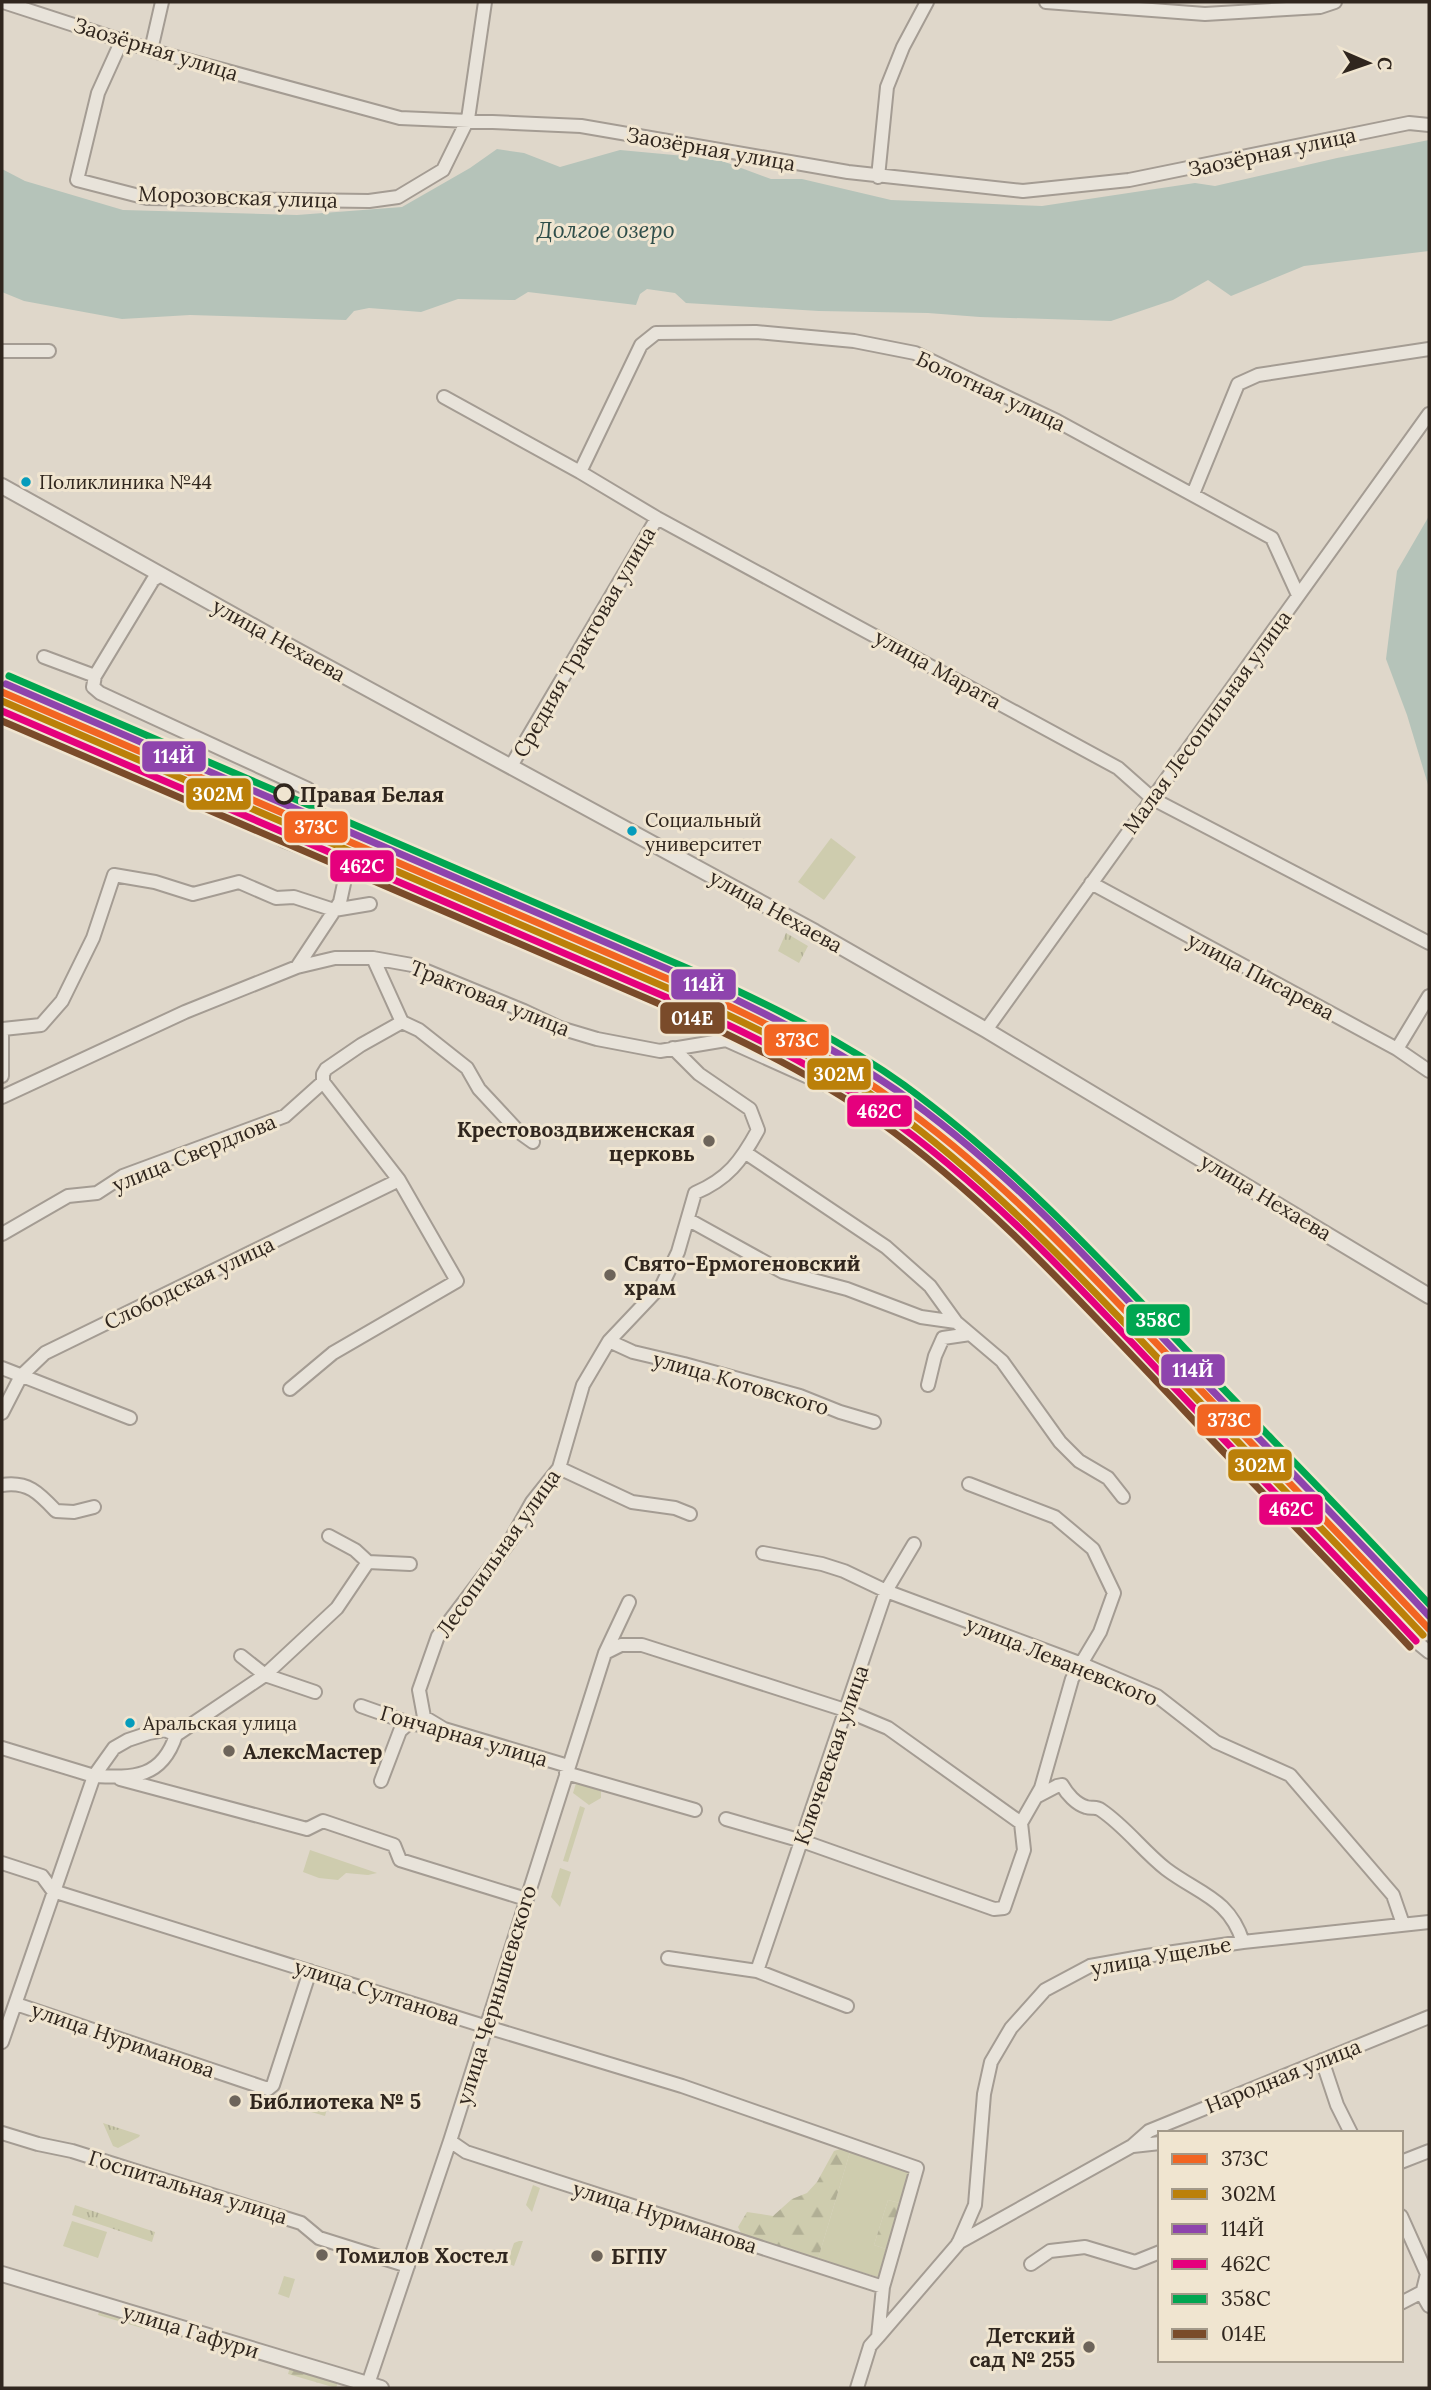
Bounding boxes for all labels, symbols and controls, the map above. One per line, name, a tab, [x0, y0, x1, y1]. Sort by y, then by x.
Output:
street label: Заозёрная улица	[70, 11, 242, 87]
north arrow	[1333, 28, 1403, 98]
text: С	[1373, 57, 1397, 71]
street label: Заозёрная улица	[625, 121, 798, 177]
street label: Заозёрная улица	[1186, 121, 1358, 183]
street label: Морозовская улица	[138, 180, 339, 214]
water label: Долгое озеро	[536, 215, 675, 244]
street label: Болотная улица	[912, 345, 1070, 437]
place label: Поликлиника №44	[39, 470, 212, 494]
marker: Поликлиника №44	[19, 475, 33, 489]
street label: Средняя Трактовая улица	[507, 522, 661, 762]
street label: улица Нехаева	[208, 592, 351, 688]
street label: Малая Лесопильная улица	[1117, 605, 1297, 839]
street label: улица Марата	[870, 623, 1006, 715]
line badge: 114Й	[141, 740, 207, 773]
text: 114Й	[153, 744, 195, 768]
line badge: 302М	[185, 777, 252, 811]
place label: Правая Белая	[300, 781, 444, 808]
text: 302М	[192, 782, 244, 806]
marker: Правая Белая	[274, 784, 294, 804]
place label: Социальный университет	[645, 808, 762, 856]
line badge: 373C	[283, 810, 349, 844]
text: 373C	[294, 815, 338, 839]
marker: Социальный университет	[625, 824, 639, 838]
line badge: 462С	[329, 849, 395, 883]
text: 462С	[340, 854, 384, 878]
street label: улица Нехаева	[705, 863, 848, 959]
street label: улица Писарева	[1183, 926, 1339, 1026]
street label: Трактовая улица	[406, 954, 574, 1042]
line badge: 114Й	[670, 968, 737, 1001]
text: 114Й	[683, 972, 725, 996]
line badge: 014Е	[659, 1001, 726, 1035]
text: 014Е	[671, 1006, 713, 1030]
line badge: 373C	[763, 1023, 830, 1057]
text: 373C	[775, 1028, 819, 1052]
line badge: 302М	[806, 1057, 872, 1091]
text: 302М	[813, 1062, 865, 1086]
line badge: 462С	[846, 1094, 913, 1128]
text: 462С	[857, 1099, 901, 1123]
street label: улица Свердлова	[108, 1108, 280, 1198]
place label: Крестовоздвиженская церковь	[457, 1116, 695, 1167]
marker: Крестовоздвиженская церковь	[701, 1133, 717, 1149]
street label: улица Нехаева	[1195, 1147, 1337, 1247]
street label: Слободская улица	[99, 1230, 279, 1336]
place label: Свято-Ермогеновский храм	[624, 1250, 861, 1301]
marker: Свято-Ермогеновский храм	[602, 1267, 618, 1283]
line badge: 358С	[1125, 1303, 1191, 1337]
text: 358С	[1136, 1308, 1180, 1332]
street label: улица Котовского	[650, 1345, 832, 1421]
line badge: 114Й	[1160, 1353, 1226, 1387]
text: 114Й	[1172, 1358, 1214, 1382]
line badge: 373C	[1196, 1403, 1262, 1437]
text: 373C	[1207, 1408, 1251, 1432]
line badge: 302М	[1227, 1448, 1293, 1482]
text: 302М	[1234, 1453, 1286, 1477]
street label: Лесопильная улица	[430, 1464, 566, 1642]
line badge: 462С	[1258, 1493, 1324, 1526]
text: 462С	[1269, 1497, 1313, 1521]
street label: улица Леваневского	[962, 1610, 1162, 1712]
street label: Ключевская улица	[788, 1661, 875, 1849]
street label: Гончарная улица	[377, 1699, 551, 1773]
place label: Аральская улица	[142, 1711, 297, 1735]
marker: Аральская улица	[123, 1716, 137, 1730]
place label: АлексМастер	[243, 1738, 382, 1765]
marker: АлексМастер	[221, 1743, 237, 1759]
street label: улица Чернышевского	[450, 1882, 542, 2108]
street label: улица Ущелье	[1089, 1930, 1233, 1982]
street label: улица Султанова	[291, 1953, 463, 2032]
street label: улица Нуриманова	[28, 1996, 218, 2084]
street label: Народная улица	[1201, 2032, 1365, 2120]
place label: Библиотека № 5	[249, 2088, 421, 2115]
marker: Библиотека № 5	[227, 2093, 243, 2109]
legend	[1158, 2131, 1403, 2362]
street label: Госпитальная улица	[85, 2144, 291, 2230]
text: 373C	[1221, 2145, 1269, 2172]
street label: улица Нуриманова	[569, 2174, 761, 2260]
text: 302М	[1221, 2180, 1276, 2207]
text: 114Й	[1221, 2215, 1264, 2242]
place label: Томилов Хостел	[336, 2242, 509, 2269]
place label: БГПУ	[611, 2243, 668, 2270]
marker: Томилов Хостел	[314, 2247, 330, 2263]
marker: БГПУ	[589, 2248, 605, 2264]
text: 462С	[1221, 2250, 1271, 2277]
text: 358С	[1221, 2285, 1271, 2312]
street label: улица Гафури	[120, 2297, 262, 2365]
text: 014Е	[1221, 2320, 1266, 2347]
place label: Детский сад № 255	[969, 2322, 1075, 2373]
marker: Детский сад № 255	[1081, 2339, 1097, 2355]

